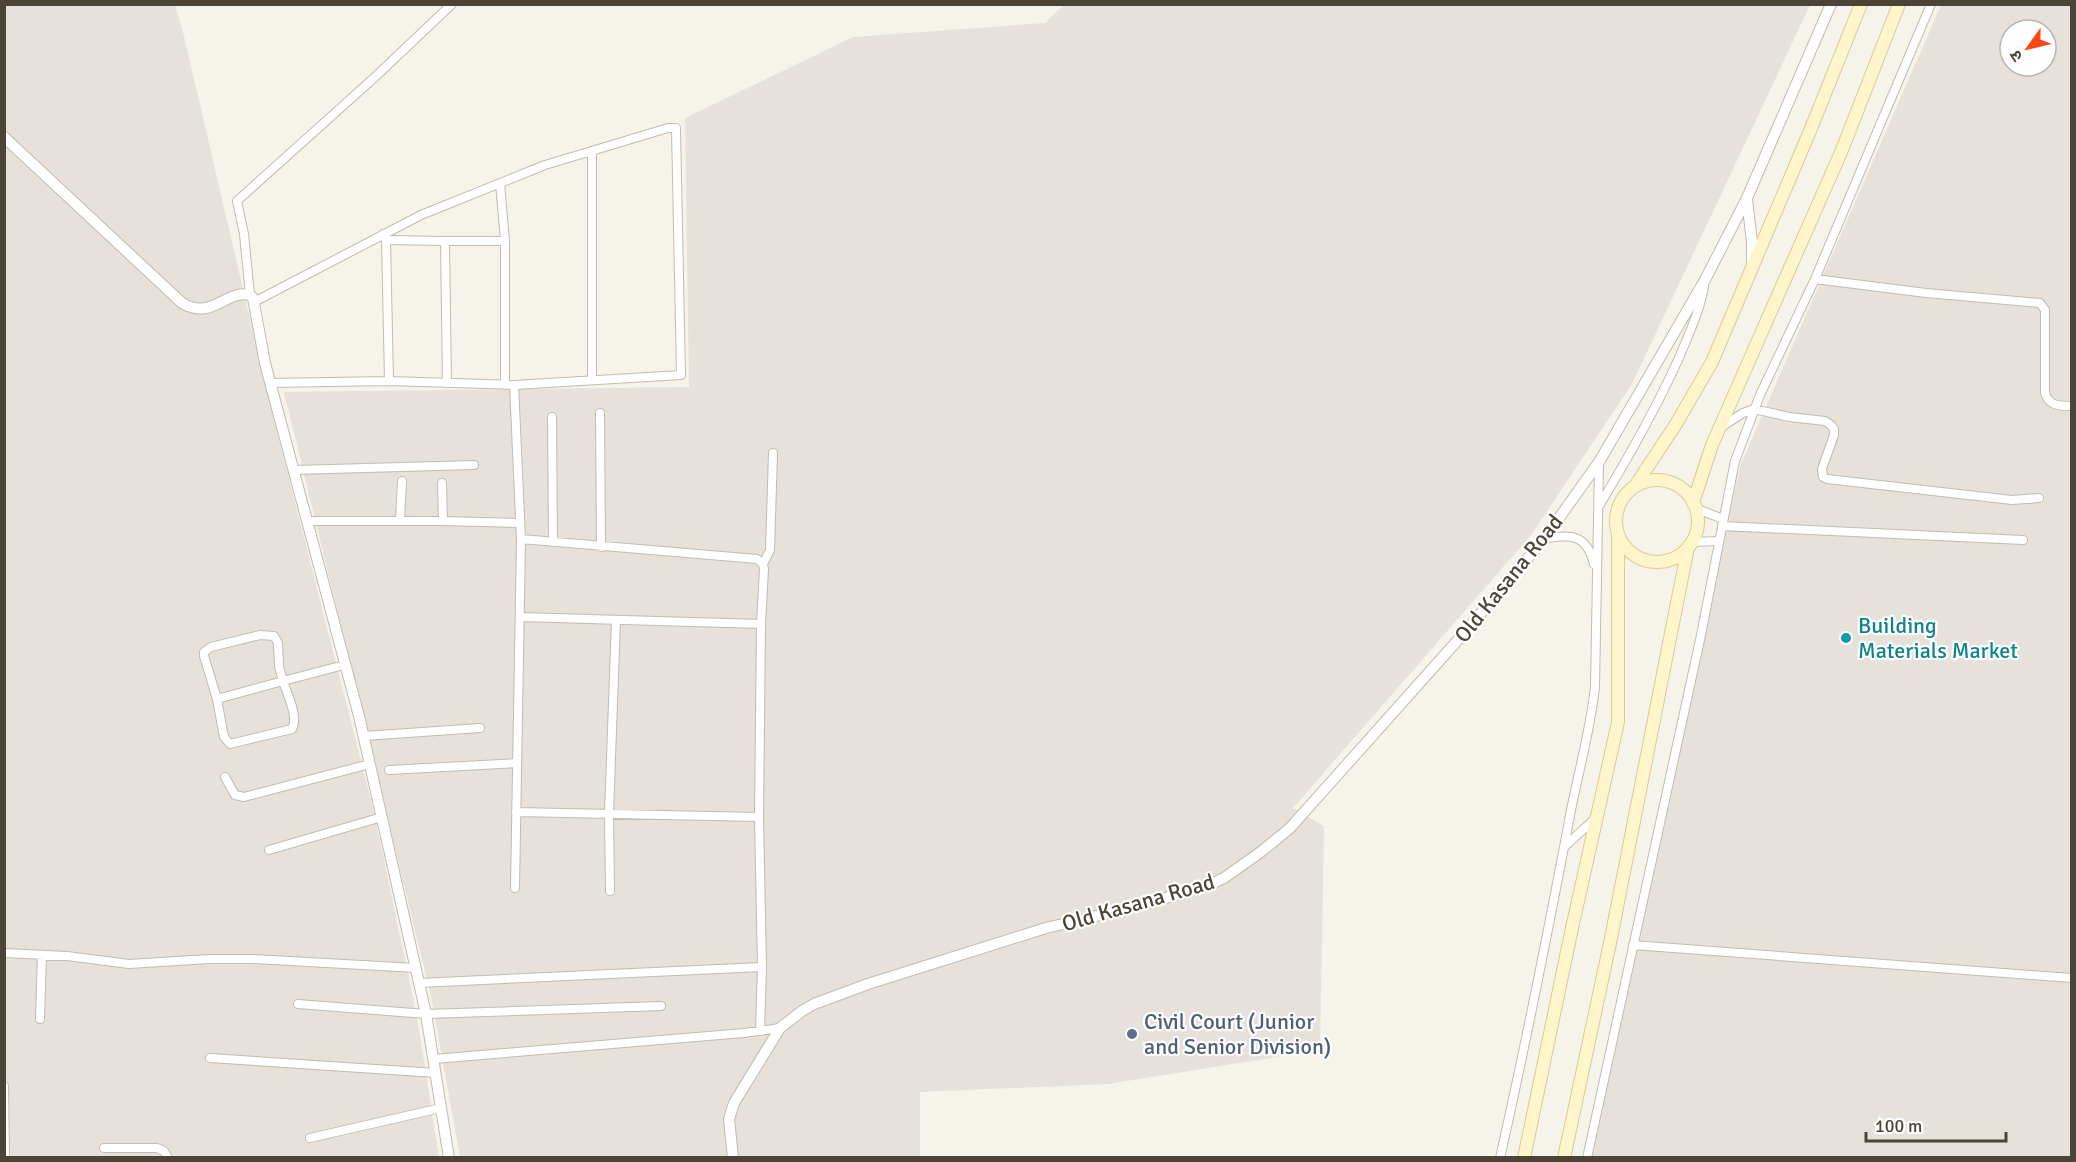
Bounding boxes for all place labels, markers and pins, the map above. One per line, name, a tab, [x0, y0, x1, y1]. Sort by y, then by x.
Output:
place label: Building Materials Market	[1858, 612, 2018, 664]
marker: Building Materials Market	[1839, 631, 1853, 645]
place label: Civil Court (Junior and Senior Division)	[1144, 1008, 1331, 1060]
marker: Civil Court (Junior and Senior Division)	[1125, 1027, 1139, 1041]

